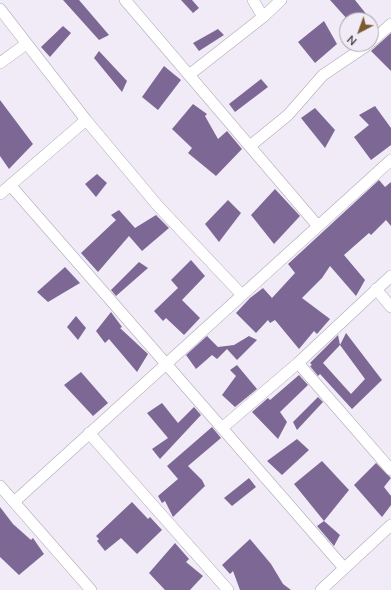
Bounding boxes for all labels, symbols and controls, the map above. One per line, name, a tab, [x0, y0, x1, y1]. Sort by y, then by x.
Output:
north arrow	[339, 12, 379, 52]
text: N	[344, 32, 360, 48]

